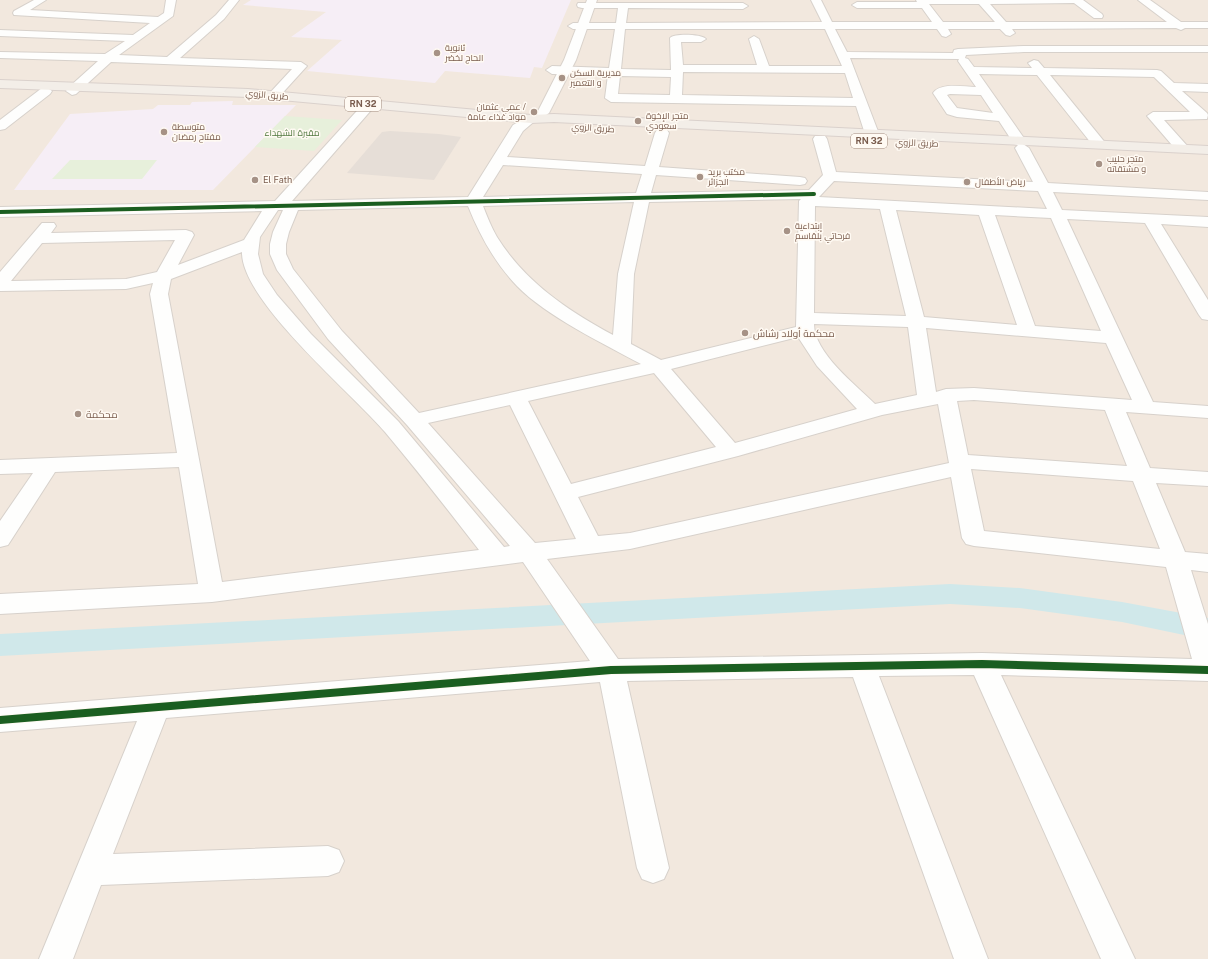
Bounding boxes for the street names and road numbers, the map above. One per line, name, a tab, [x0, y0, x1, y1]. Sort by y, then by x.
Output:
street label: طريق الزوي	[245, 87, 289, 104]
road number: RN 32	[345, 97, 381, 111]
street label: طريق الزوي	[571, 121, 615, 137]
road number: RN 32	[851, 134, 887, 148]
street label: طريق الزوي	[895, 136, 939, 151]

